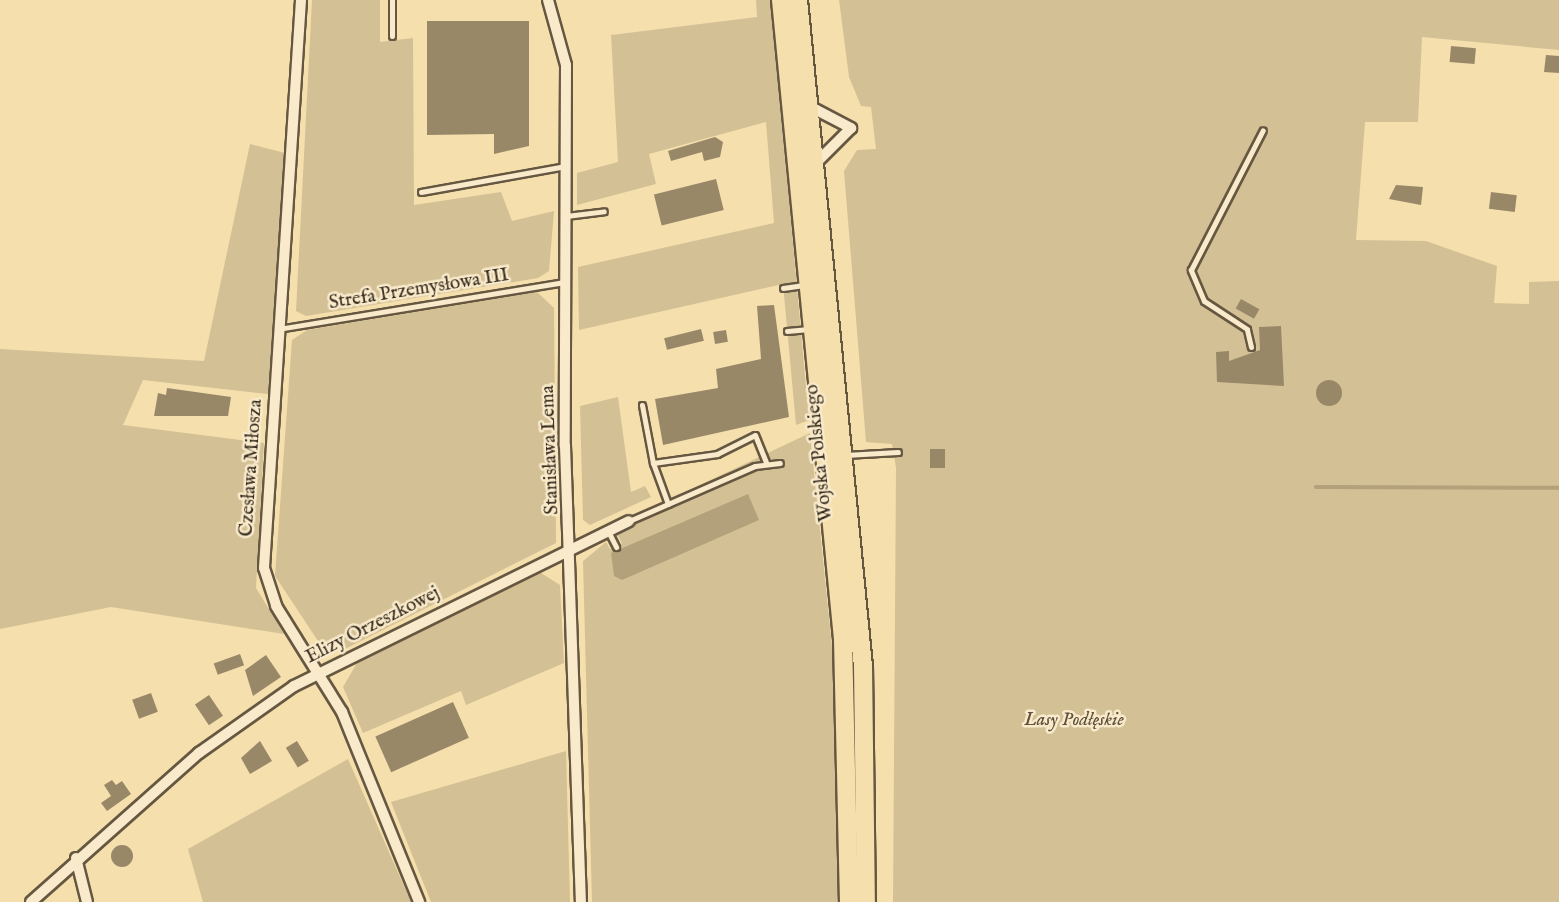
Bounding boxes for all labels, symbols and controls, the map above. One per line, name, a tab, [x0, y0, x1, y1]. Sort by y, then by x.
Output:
street label: Strefa Przemysłowa III	[327, 265, 511, 315]
street label: Wojska Polskiego	[801, 383, 839, 523]
street label: Stanisława Lema	[537, 385, 565, 515]
street label: Czesława Miłosza	[236, 399, 268, 537]
street label: Elizy Orzeszkowej	[302, 582, 444, 670]
park label: Lasy Podłęskie	[1024, 710, 1124, 732]

